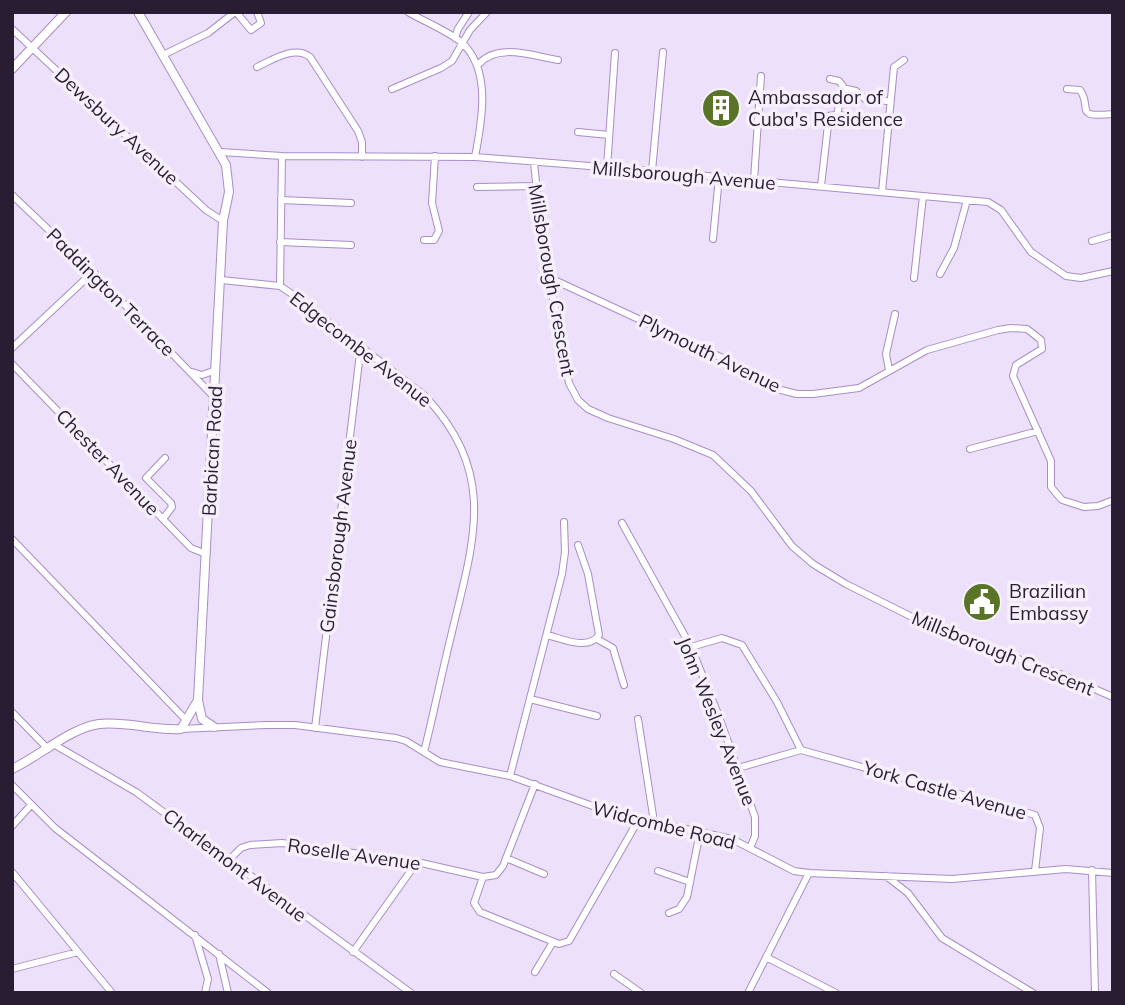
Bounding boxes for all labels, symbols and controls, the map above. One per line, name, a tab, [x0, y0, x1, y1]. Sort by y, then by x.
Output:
street label: Dewsbury Avenue	[50, 62, 184, 190]
place label: Ambassador of Cuba's Residence	[748, 85, 903, 131]
building icon: Ambassador of Cuba's Residence	[700, 87, 742, 129]
street label: Millsborough Avenue	[591, 155, 777, 195]
street label: Millsborough Crescent	[523, 182, 581, 378]
street label: Paddington Terrace	[42, 223, 180, 361]
street label: Edgecombe Avenue	[285, 286, 437, 412]
street label: Plymouth Avenue	[635, 308, 785, 398]
street label: Barbican Road	[197, 385, 227, 517]
street label: Chester Avenue	[51, 404, 165, 520]
street label: Gainsborough Avenue	[314, 438, 362, 634]
place label: Brazilian Embassy	[1009, 579, 1088, 625]
public building icon: Brazilian Embassy	[961, 581, 1003, 623]
street label: Millsborough Crescent	[908, 605, 1098, 701]
street label: John Wesley Avenue	[672, 633, 762, 809]
street label: York Castle Avenue	[860, 755, 1029, 825]
street label: Widcombe Road	[590, 796, 738, 854]
street label: Charlemont Avenue	[158, 803, 312, 927]
street label: Roselle Avenue	[286, 833, 422, 875]

